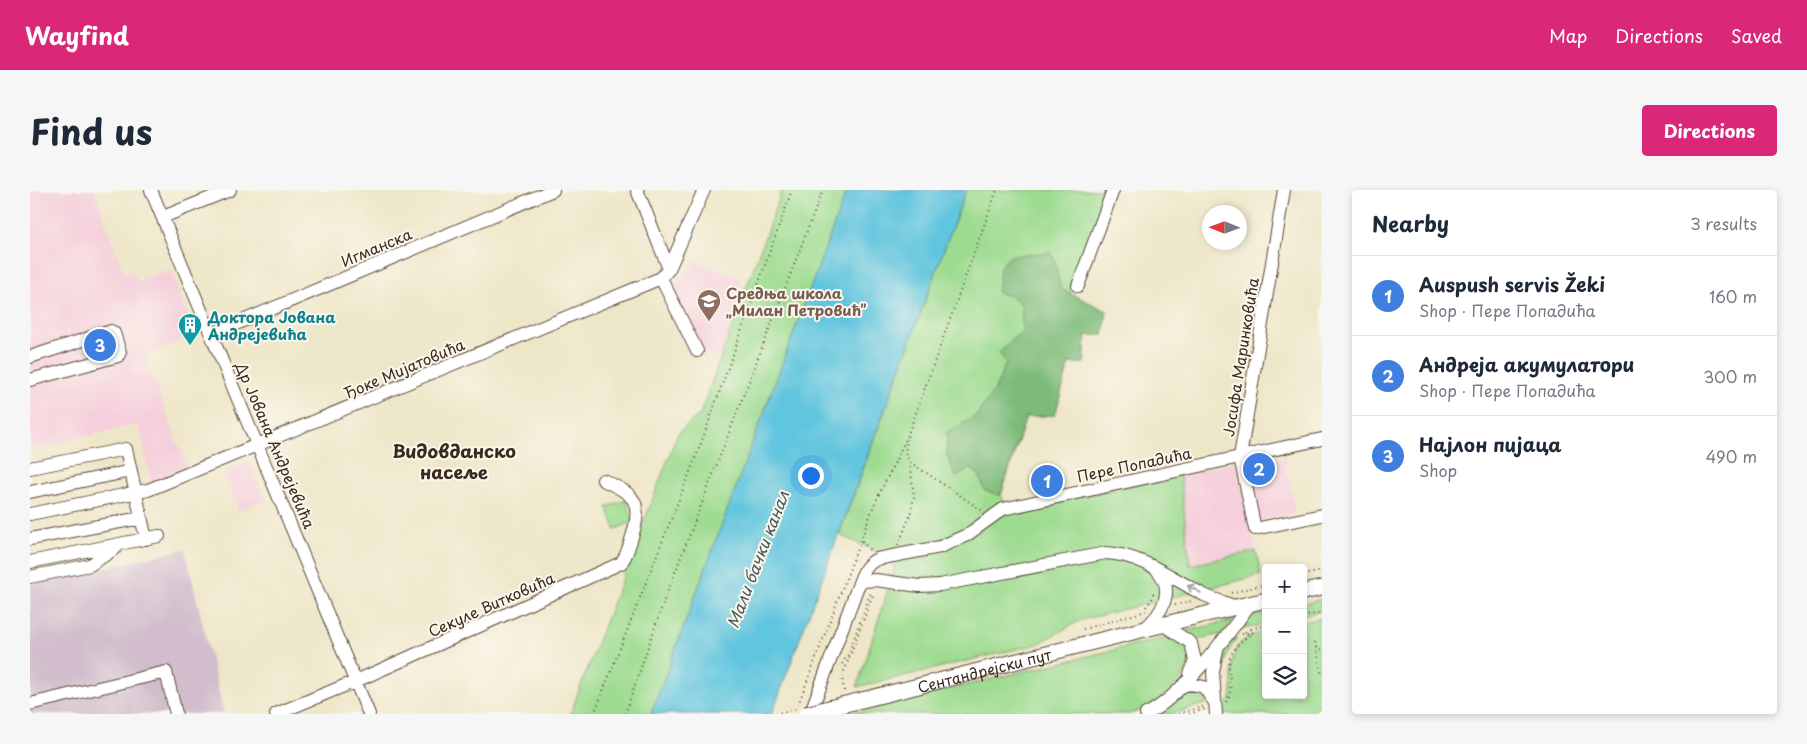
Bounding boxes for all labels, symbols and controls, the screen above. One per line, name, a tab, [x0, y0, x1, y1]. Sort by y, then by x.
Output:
text: Wayfind	[25, 17, 129, 53]
text: Map	[1549, 22, 1587, 49]
text: Directions	[1615, 22, 1703, 49]
text: Saved	[1731, 22, 1782, 49]
text: Find us	[30, 104, 152, 157]
button: Directions	[1642, 105, 1777, 156]
north arrow	[1202, 205, 1247, 250]
text: Nearby	[1372, 207, 1449, 239]
text: 3 results	[1690, 211, 1757, 235]
street label: Игманска	[337, 222, 416, 272]
text: Auspush servis Žeki	[1419, 270, 1605, 298]
street label: Јосифа Маринковића	[1216, 275, 1264, 438]
place label: Средња школа „Милан Петровић”	[726, 281, 866, 321]
text: 1	[1384, 284, 1392, 308]
text: 160 m	[1709, 284, 1757, 308]
school or university icon: Средња школа „Милан Петровић”	[696, 288, 722, 322]
text: Shop · Пере Попадића	[1419, 298, 1596, 322]
place label: Доктора Јована Андрејевића	[207, 305, 336, 345]
building icon: Доктора Јована Андрејевића	[177, 312, 203, 346]
pin: 3	[84, 326, 116, 364]
street label: Ђоке Мијатовића	[340, 332, 468, 404]
text: Андреја акумулатори	[1419, 350, 1634, 378]
street label: Др Јована Андрејевића	[230, 357, 322, 532]
text: 2	[1382, 364, 1394, 388]
text: 300 m	[1703, 364, 1757, 388]
text: Shop · Пере Попадића	[1419, 378, 1596, 402]
text: Најлон пијаца	[1419, 430, 1562, 458]
district label: Видовданско насеље	[392, 437, 516, 485]
street label: Пере Попадића	[1075, 441, 1194, 487]
text: 3	[1383, 444, 1393, 468]
text: 490 m	[1706, 444, 1757, 468]
pin: 2	[1243, 450, 1275, 488]
text: Shop	[1419, 458, 1457, 482]
pin: 1	[1031, 462, 1063, 500]
your location	[798, 463, 824, 489]
water label: Мали бачки канал	[720, 486, 794, 631]
map controls	[1262, 564, 1307, 699]
button: +	[1262, 564, 1307, 609]
street label: Секуле Витковића	[424, 566, 558, 642]
one-way arrow	[1187, 584, 1202, 594]
button: −	[1262, 609, 1307, 654]
street label: Сентандрејски пут	[915, 641, 1054, 698]
button: layers	[1262, 654, 1307, 699]

